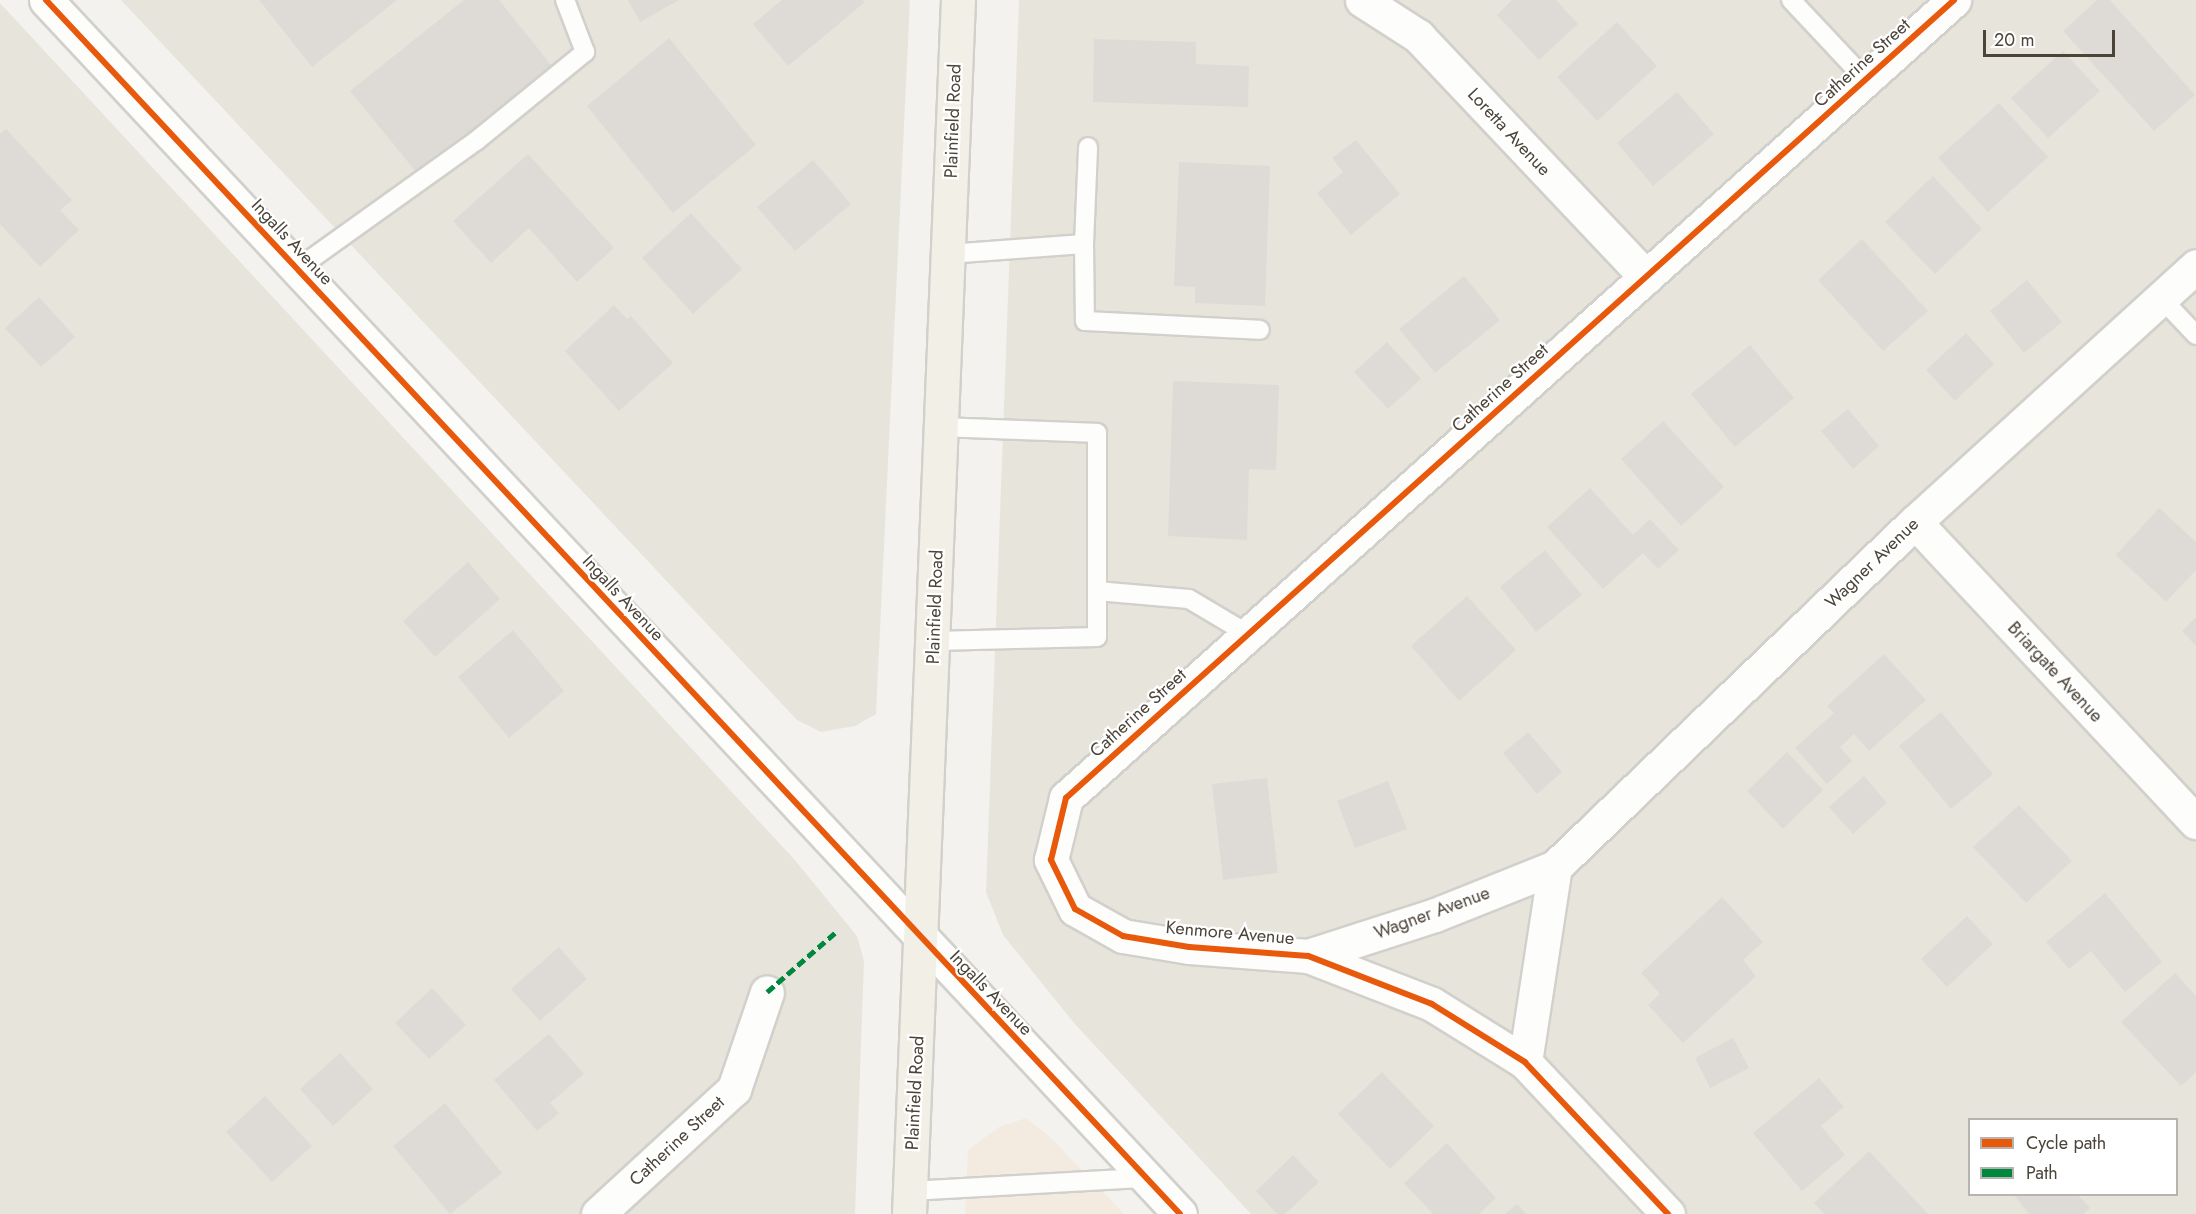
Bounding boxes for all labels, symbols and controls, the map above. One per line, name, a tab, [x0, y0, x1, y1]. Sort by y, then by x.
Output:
street label: Catherine Street	[1809, 14, 1915, 112]
scale bar	[1986, 18, 2118, 56]
text: 20 m	[1994, 27, 2034, 53]
street label: Plainfield Road	[940, 63, 966, 179]
street label: Loretta Avenue	[1463, 84, 1555, 180]
street label: Ingalls Avenue	[247, 194, 337, 290]
street label: Catherine Street	[1447, 339, 1553, 437]
street label: Wagner Avenue	[1821, 513, 1923, 613]
street label: Plainfield Road	[922, 549, 948, 665]
street label: Ingalls Avenue	[578, 550, 668, 646]
street label: Briargate Avenue	[2003, 617, 2107, 727]
street label: Catherine Street	[1085, 664, 1191, 762]
street label: Wagner Avenue	[1371, 882, 1493, 944]
street label: Kenmore Avenue	[1165, 917, 1295, 949]
street label: Ingalls Avenue	[945, 946, 1037, 1040]
street label: Plainfield Road	[901, 1035, 929, 1151]
street label: Catherine Street	[625, 1092, 729, 1190]
legend	[1968, 1118, 2178, 1196]
text: Cycle path	[2026, 1130, 2106, 1156]
text: Path	[2026, 1160, 2058, 1186]

